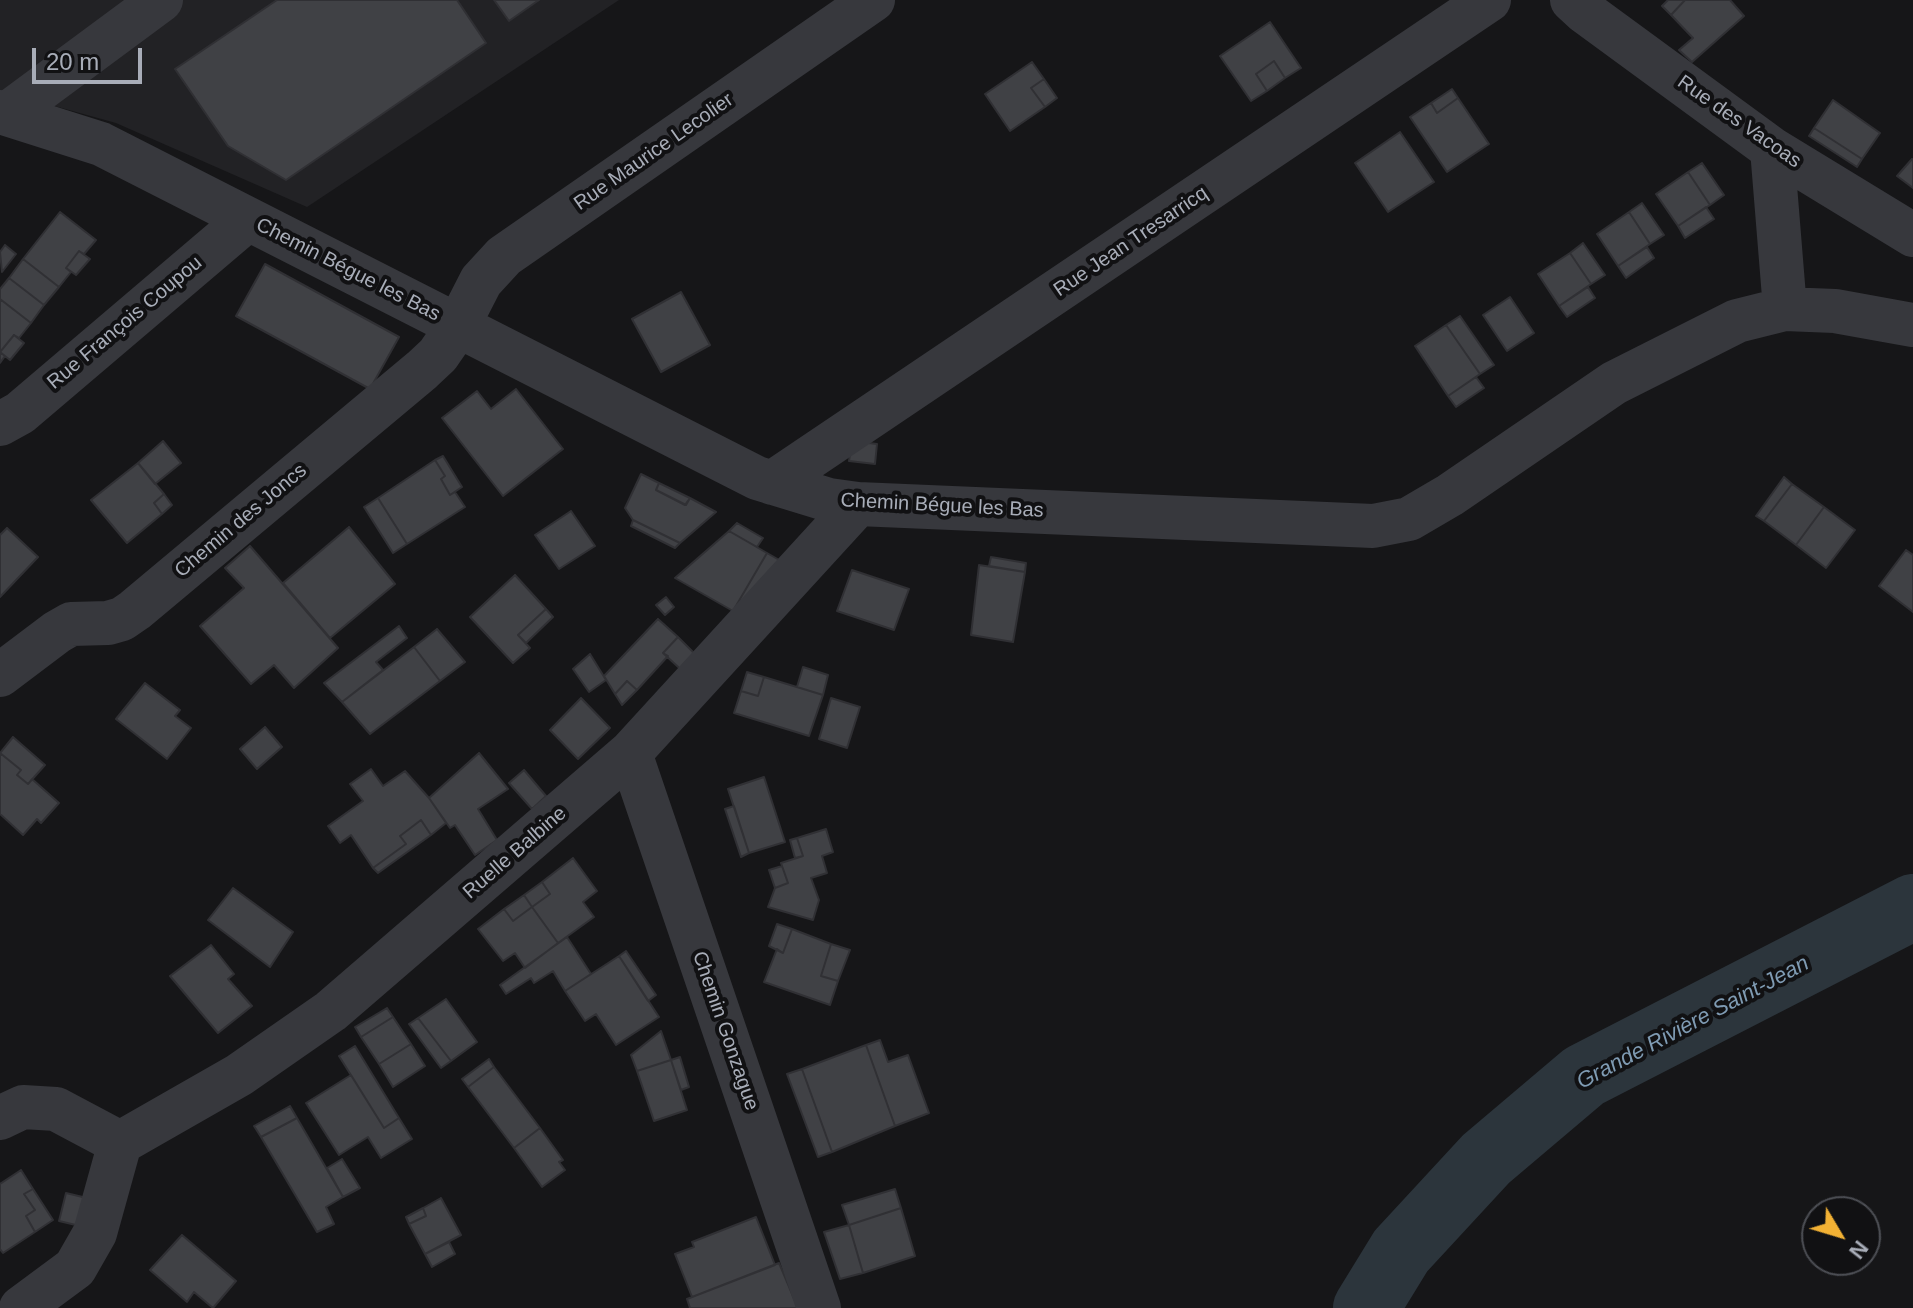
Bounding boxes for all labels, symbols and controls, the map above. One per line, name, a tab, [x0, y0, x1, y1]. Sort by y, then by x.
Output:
scale bar	[36, 32, 146, 82]
text: 20 m	[46, 48, 99, 75]
street label: Rue des Vacoas	[1673, 71, 1805, 173]
street label: Rue Maurice Lecolier	[570, 88, 738, 216]
street label: Rue Jean Tresarricq	[1049, 182, 1213, 302]
street label: Chemin Bégue les Bas	[252, 213, 444, 327]
street label: Rue François Coupou	[43, 251, 207, 395]
street label: Chemin des Joncs	[170, 459, 312, 583]
street label: Chemin Bégue les Bas	[840, 489, 1044, 523]
street label: Ruelle Balbine	[458, 802, 572, 904]
street label: Chemin Gonzague	[687, 948, 763, 1114]
water label: Grande Rivière Saint-Jean	[1572, 950, 1814, 1096]
north arrow	[1801, 1196, 1881, 1276]
text: N	[1844, 1236, 1873, 1264]

